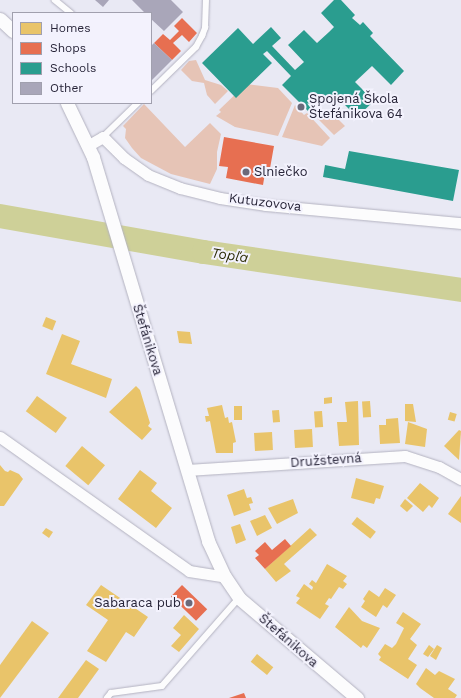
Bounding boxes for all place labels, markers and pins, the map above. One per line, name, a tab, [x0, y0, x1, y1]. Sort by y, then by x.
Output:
place label: Spojená Škola Štefánikova 64	[309, 92, 403, 123]
marker: Spojená Škola Štefánikova 64	[296, 102, 306, 112]
place label: Slniečko	[254, 164, 308, 180]
marker: Slniečko	[241, 167, 251, 177]
place label: Sabaraca pub	[94, 595, 181, 611]
marker: Sabaraca pub	[184, 598, 194, 608]

